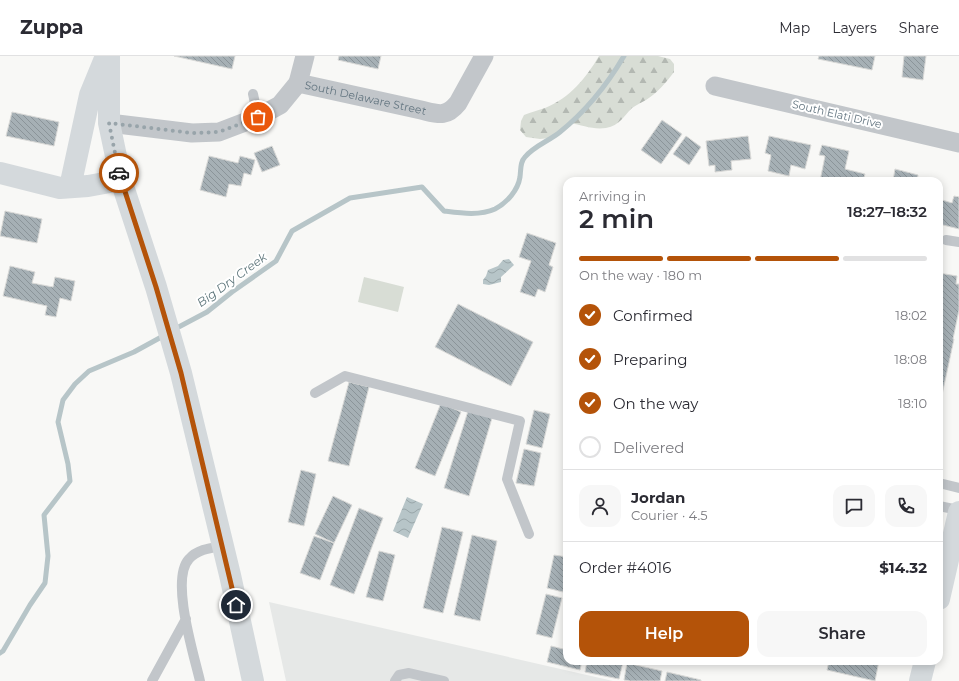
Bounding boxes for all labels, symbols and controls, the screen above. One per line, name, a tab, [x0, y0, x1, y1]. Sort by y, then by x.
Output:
text: Zuppa	[20, 16, 84, 39]
text: Map	[779, 19, 810, 37]
text: Layers	[832, 19, 877, 37]
text: Share	[899, 19, 939, 37]
street label: South Delaware Street	[303, 78, 428, 118]
street label: South Elati Drive	[791, 97, 884, 131]
pin	[241, 100, 275, 134]
icon: bag	[247, 106, 269, 128]
courier	[99, 153, 139, 193]
icon: car	[108, 162, 130, 184]
text: Arriving in	[579, 188, 646, 204]
text: 18:27–18:32	[847, 202, 927, 221]
text: 2 min	[579, 203, 654, 235]
water label: Big Dry Creek	[194, 249, 270, 310]
text: On the way · 180 m	[579, 267, 702, 283]
icon: check	[579, 304, 601, 326]
text: Confirmed	[613, 306, 693, 325]
text: 18:02	[895, 307, 927, 323]
icon: check	[579, 348, 601, 370]
text: Preparing	[613, 350, 688, 369]
text: 18:08	[894, 351, 927, 367]
icon: check	[579, 392, 601, 414]
text: On the way	[613, 394, 698, 413]
text: 18:10	[898, 395, 927, 411]
text: Delivered	[613, 438, 685, 457]
button: person	[579, 485, 621, 527]
button: chat	[833, 485, 875, 527]
button: phone	[885, 485, 927, 527]
text: Jordan	[631, 488, 685, 507]
text: Courier · 4.5	[631, 507, 708, 523]
text: Order #4016	[579, 558, 671, 577]
text: $14.32	[879, 558, 927, 577]
pin	[219, 588, 253, 622]
icon: home	[225, 594, 247, 616]
button: Help	[579, 611, 749, 657]
button: Share	[757, 611, 927, 657]

